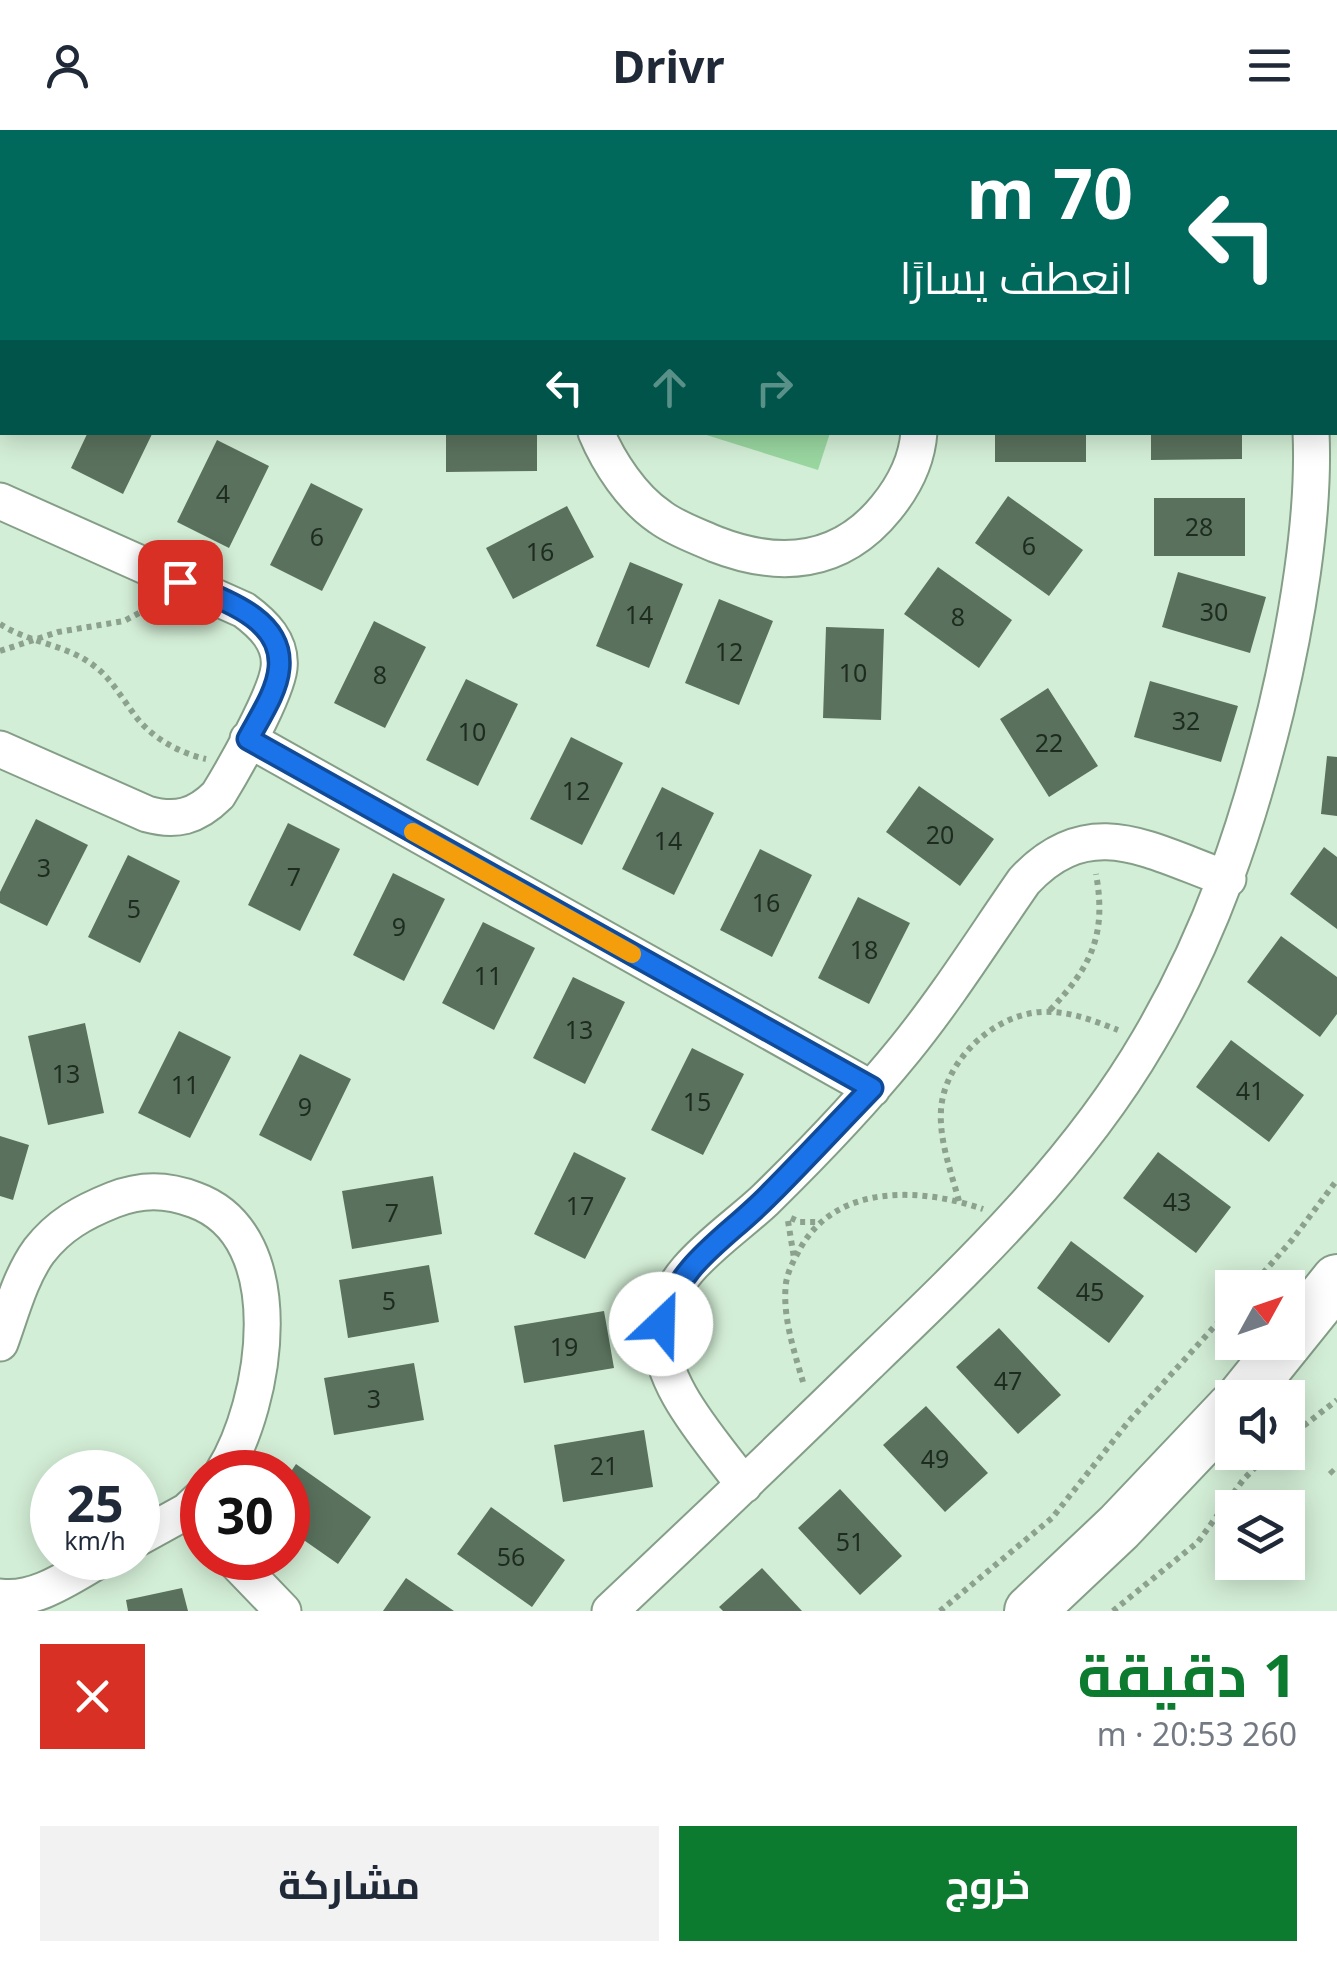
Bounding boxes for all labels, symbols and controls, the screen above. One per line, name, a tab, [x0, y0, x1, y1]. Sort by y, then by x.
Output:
text: Drivr	[612, 35, 725, 96]
icon: person	[40, 38, 95, 93]
icon: menu	[1242, 38, 1297, 93]
text: 70 m	[966, 144, 1133, 240]
icon: left	[1168, 170, 1298, 300]
text: انعطف يسارًا	[899, 246, 1133, 307]
icon: left	[537, 360, 592, 415]
icon: ahead	[642, 360, 697, 415]
icon: right	[747, 360, 802, 415]
house number: 4	[216, 476, 230, 510]
house number: 28	[1185, 509, 1213, 543]
house number: 6	[310, 519, 324, 553]
house number: 6	[1022, 528, 1036, 562]
house number: 16	[526, 534, 554, 568]
pin	[138, 540, 223, 625]
icon: arrive	[153, 555, 208, 610]
house number: 30	[1200, 594, 1228, 628]
house number: 14	[625, 597, 653, 631]
house number: 8	[951, 599, 965, 633]
house number: 12	[715, 634, 743, 668]
house number: 10	[839, 655, 867, 689]
house number: 8	[373, 657, 387, 691]
house number: 32	[1172, 703, 1200, 737]
house number: 10	[458, 714, 486, 748]
house number: 22	[1035, 725, 1063, 759]
house number: 12	[562, 773, 590, 807]
house number: 20	[926, 817, 954, 851]
house number: 14	[654, 823, 682, 857]
house number: 3	[37, 850, 51, 884]
house number: 7	[287, 859, 301, 893]
house number: 16	[752, 885, 780, 919]
house number: 5	[127, 891, 141, 925]
house number: 9	[392, 909, 406, 943]
house number: 18	[850, 932, 878, 966]
house number: 11	[474, 958, 502, 992]
house number: 13	[565, 1012, 593, 1046]
house number: 13	[52, 1056, 80, 1090]
house number: 11	[171, 1067, 199, 1101]
house number: 41	[1236, 1073, 1264, 1107]
house number: 15	[683, 1084, 711, 1118]
house number: 9	[298, 1089, 312, 1123]
house number: 43	[1163, 1184, 1191, 1218]
house number: 17	[566, 1188, 594, 1222]
house number: 7	[385, 1195, 399, 1229]
north arrow	[1215, 1270, 1305, 1360]
map controls	[1215, 1270, 1305, 1580]
position arrow	[609, 1272, 713, 1376]
house number: 45	[1076, 1274, 1104, 1308]
house number: 5	[382, 1283, 396, 1317]
house number: 19	[550, 1329, 578, 1363]
house number: 47	[994, 1363, 1022, 1397]
button: sound	[1215, 1380, 1305, 1470]
house number: 3	[367, 1381, 381, 1415]
house number: 49	[921, 1441, 949, 1475]
house number: 21	[590, 1448, 618, 1482]
speed limit sign: 30	[180, 1450, 310, 1580]
text: 25	[66, 1469, 124, 1537]
button: layers	[1215, 1490, 1305, 1580]
text: km/h	[64, 1523, 126, 1557]
house number: 51	[836, 1524, 864, 1558]
house number: 56	[497, 1539, 525, 1573]
text: 1 دقيقة	[1077, 1633, 1297, 1715]
button: close	[40, 1644, 145, 1749]
text: 260 m · 20:53	[1097, 1712, 1297, 1755]
button: مشاركة	[40, 1826, 659, 1941]
button: خروج	[679, 1826, 1297, 1941]

